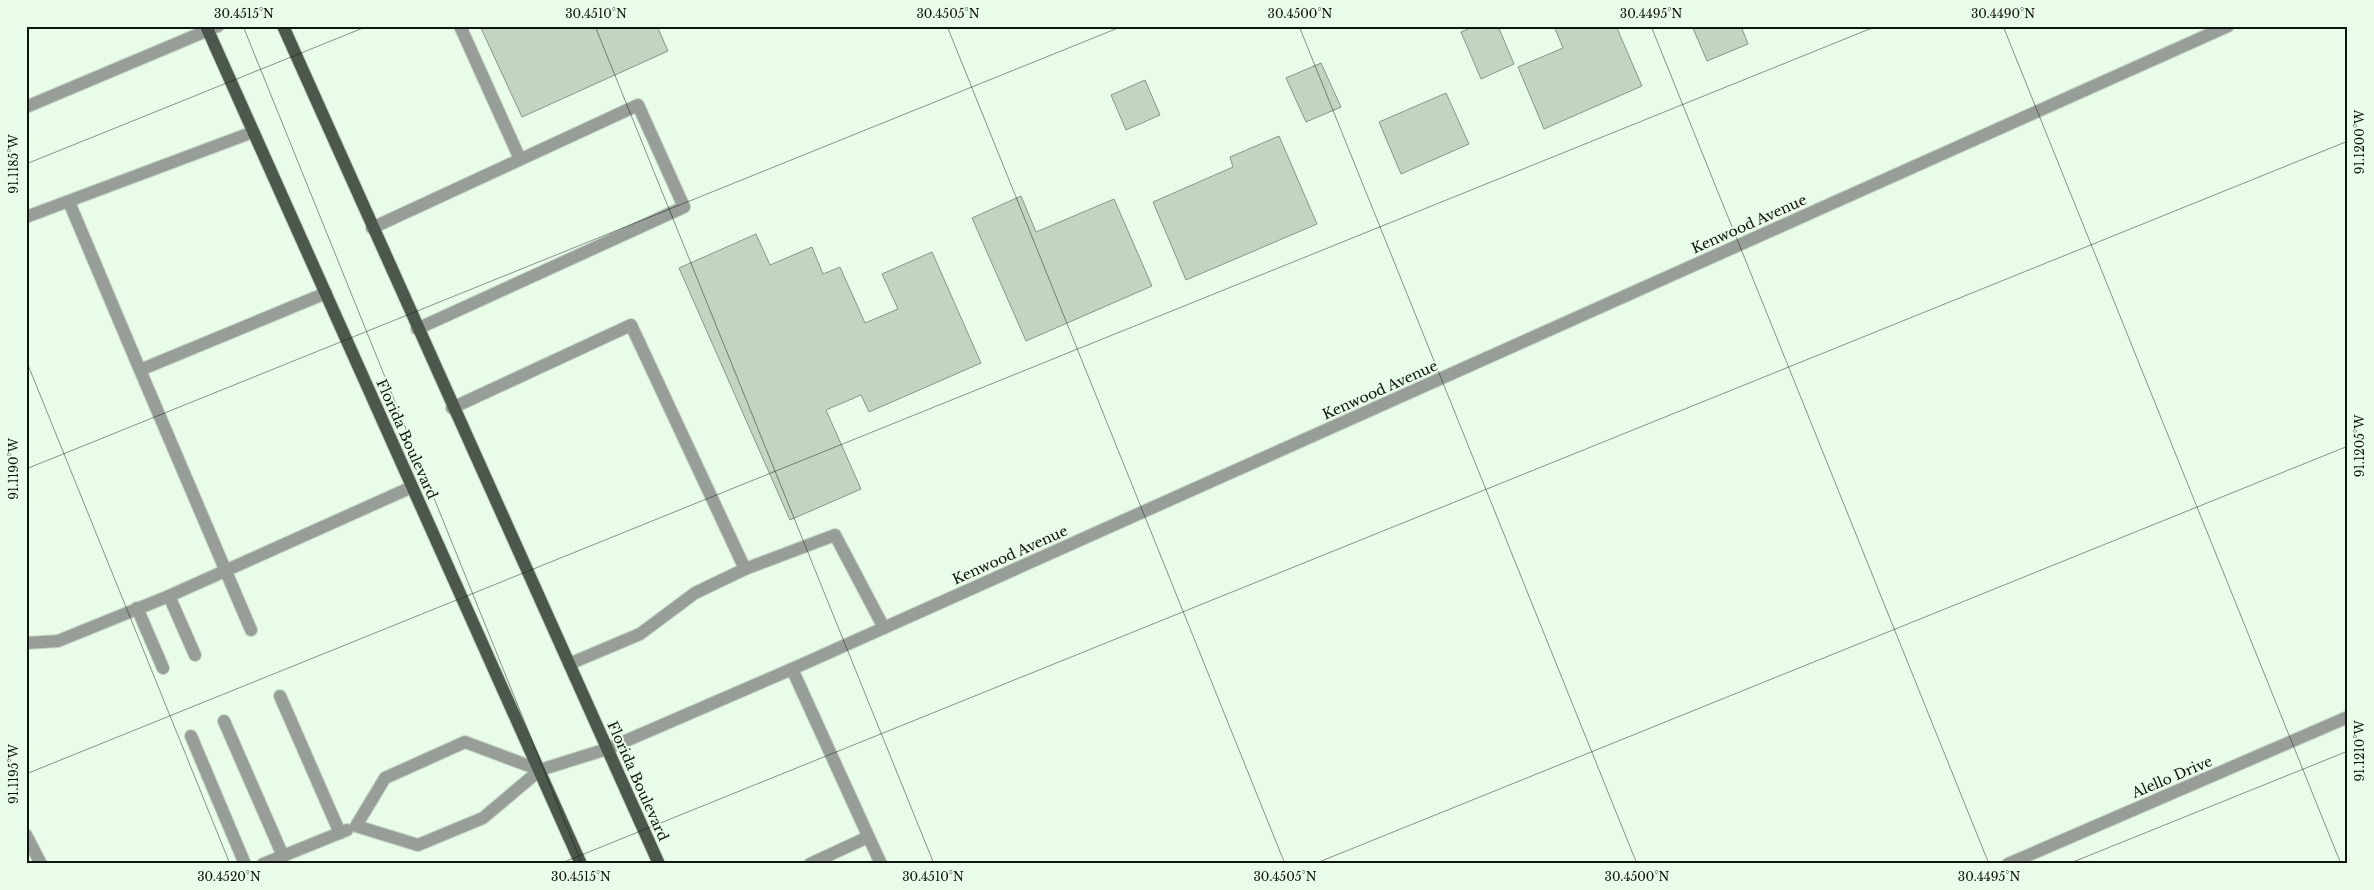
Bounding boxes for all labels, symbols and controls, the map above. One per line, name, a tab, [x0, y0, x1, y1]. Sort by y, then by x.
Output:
text: 30.4515°N	[214, 6, 274, 21]
text: 30.4510°N	[565, 6, 627, 21]
text: 30.4505°N	[916, 6, 980, 21]
text: 30.4500°N	[1268, 6, 1333, 21]
text: 30.4495°N	[1620, 6, 1682, 21]
text: 30.4490°N	[1971, 6, 2035, 21]
text: 91.1200°W	[2352, 109, 2367, 174]
text: 91.1185°W	[6, 133, 21, 194]
street label: Kenwood Avenue	[1689, 191, 1809, 257]
street label: Kenwood Avenue	[1320, 357, 1440, 423]
street label: Florida Boulevard	[372, 376, 442, 502]
text: 91.1205°W	[2352, 414, 2367, 477]
text: 91.1190°W	[6, 437, 21, 500]
street label: Kenwood Avenue	[950, 522, 1070, 588]
street label: Florida Boulevard	[603, 718, 673, 844]
text: 91.1210°W	[2352, 720, 2367, 782]
text: 91.1195°W	[6, 743, 21, 804]
street label: Alello Drive	[2128, 752, 2215, 802]
text: 30.4520°N	[197, 869, 261, 884]
text: 30.4515°N	[551, 869, 611, 884]
text: 30.4510°N	[902, 869, 964, 884]
text: 30.4505°N	[1253, 869, 1317, 884]
text: 30.4500°N	[1605, 869, 1670, 884]
text: 30.4495°N	[1958, 869, 2020, 884]

